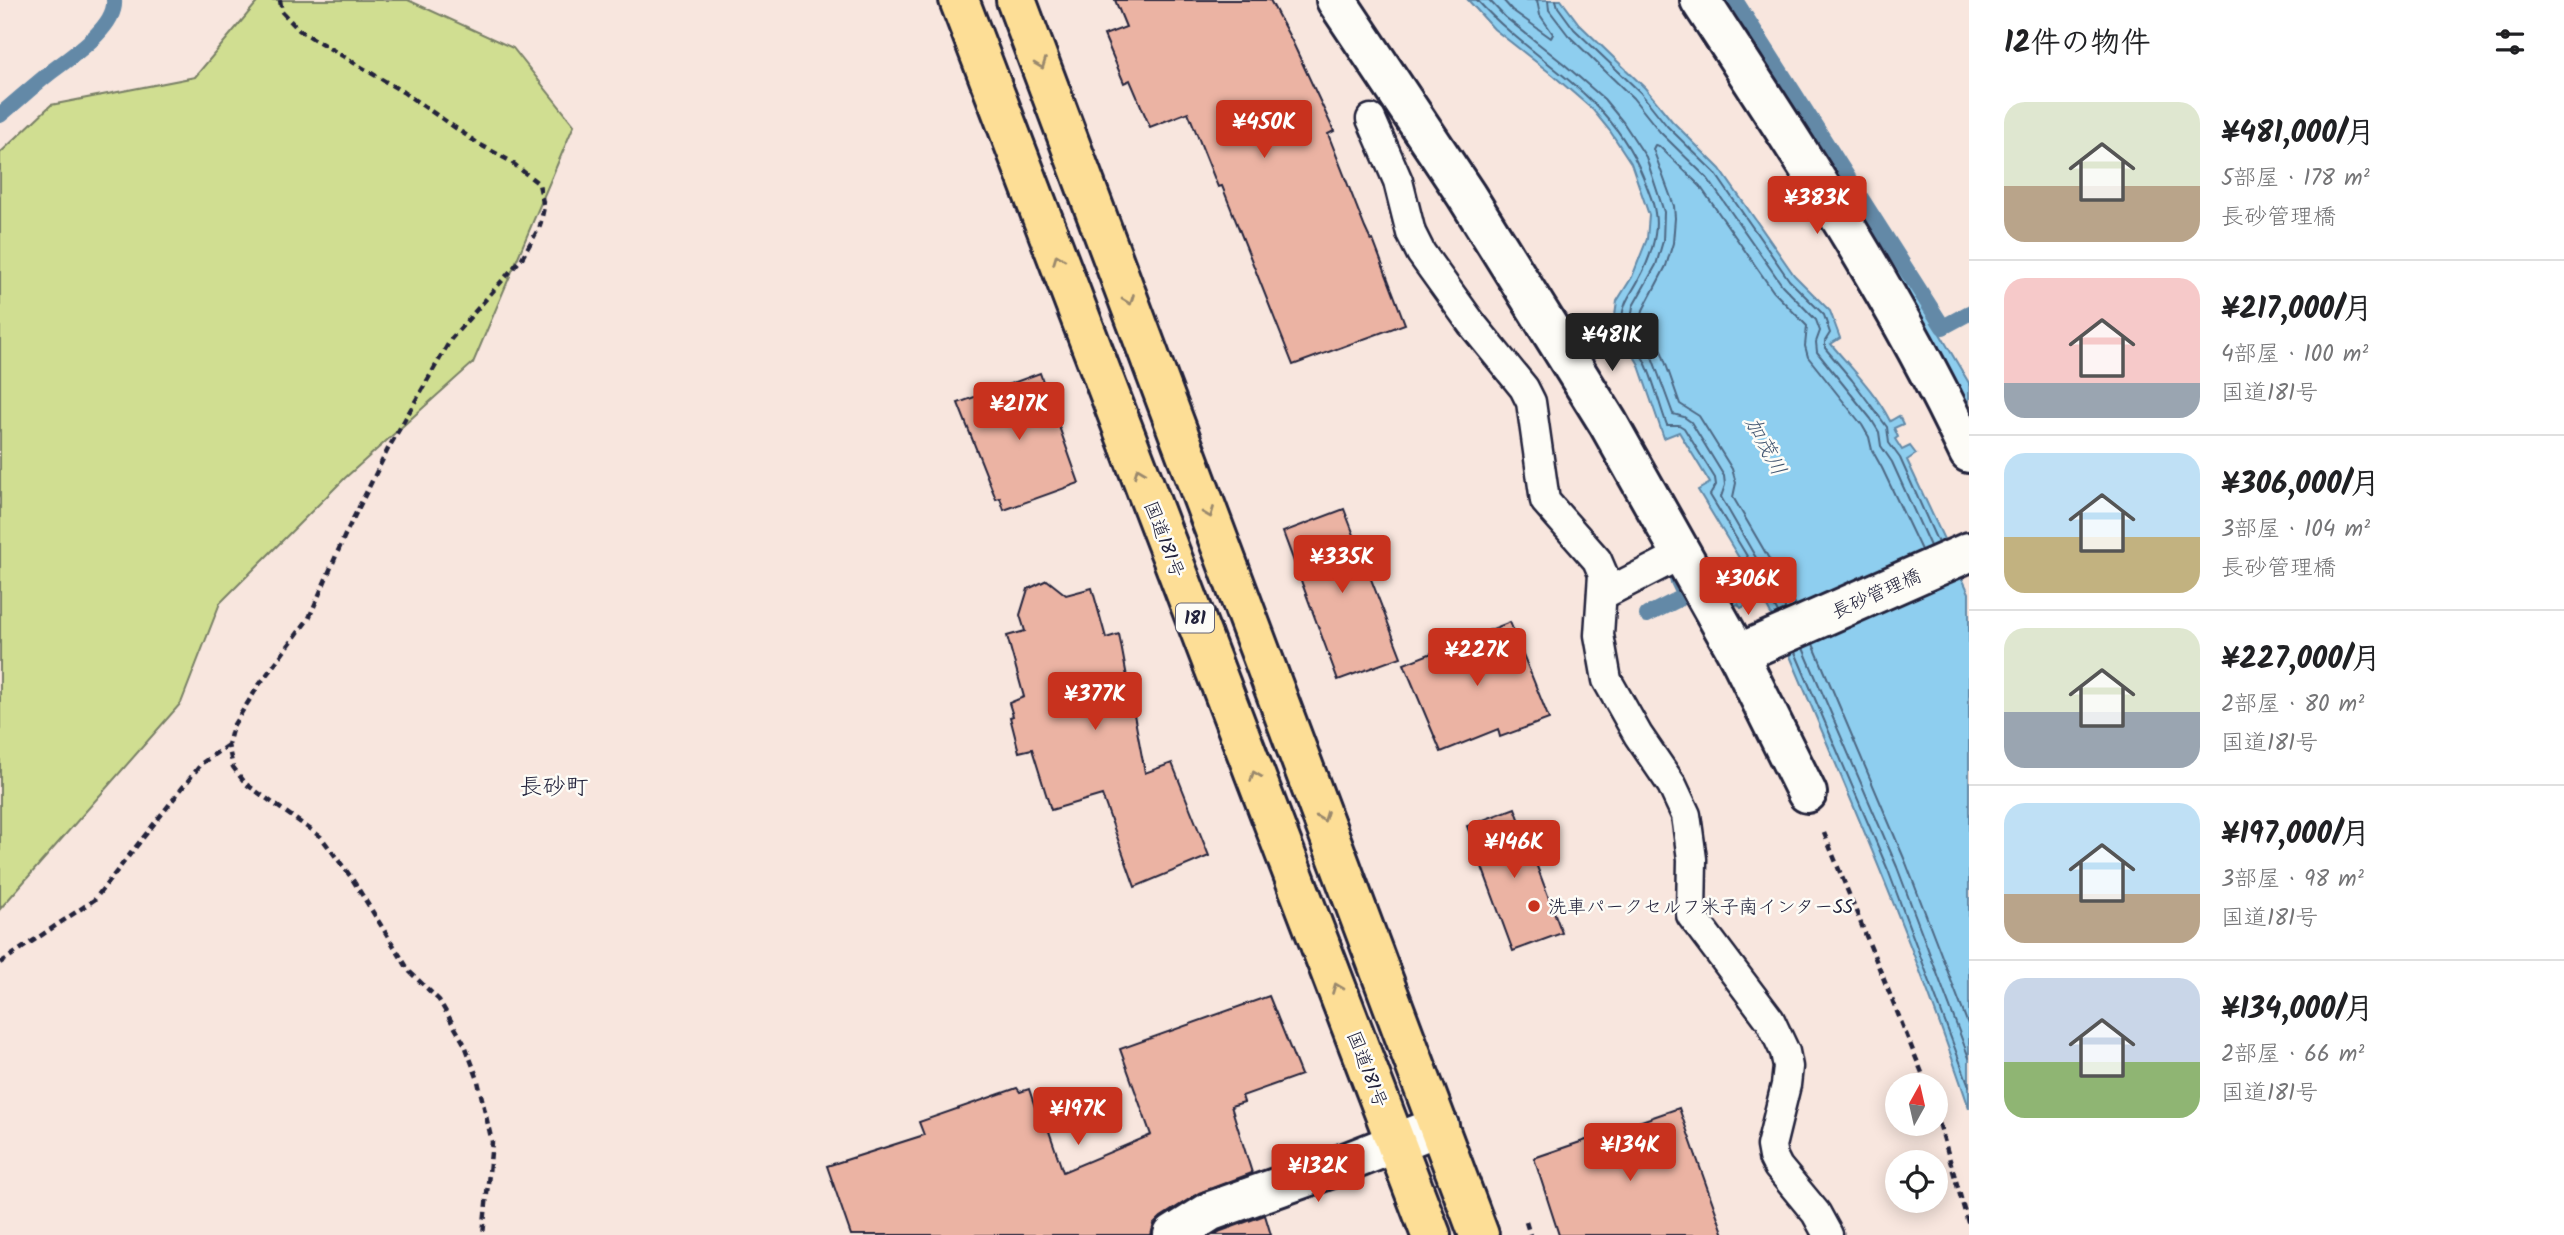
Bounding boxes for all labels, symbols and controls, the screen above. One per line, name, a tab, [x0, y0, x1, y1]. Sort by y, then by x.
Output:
text: 12件の物件	[2004, 20, 2151, 68]
icon: filters	[2491, 23, 2529, 61]
one-way arrow	[1033, 57, 1047, 69]
pin: ¥450K	[1215, 100, 1313, 160]
text: ¥450K	[1232, 105, 1296, 141]
text: ¥481,000/月	[2221, 110, 2375, 158]
icon: home	[2060, 130, 2144, 214]
text: 5部屋 · 178 m²	[2221, 161, 2370, 197]
pin: ¥383K	[1768, 176, 1866, 236]
text: ¥383K	[1784, 181, 1850, 217]
text: 長砂管理橋	[2221, 200, 2336, 236]
one-way arrow	[1052, 254, 1066, 266]
text: ¥217,000/月	[2221, 286, 2373, 334]
one-way arrow	[1121, 293, 1135, 305]
icon: home	[2060, 306, 2144, 390]
pin: ¥481K	[1563, 314, 1661, 373]
text: ¥481K	[1581, 318, 1643, 354]
text: 4部屋 · 100 m²	[2221, 337, 2368, 373]
text: 国道181号	[2221, 376, 2318, 412]
pin: ¥217K	[970, 382, 1068, 442]
text: ¥217K	[989, 387, 1049, 423]
water label: 加茂川	[1735, 411, 1794, 482]
text: ¥306,000/月	[2221, 461, 2380, 509]
one-way arrow	[1133, 466, 1147, 478]
icon: home	[2060, 481, 2144, 565]
street label: 国道181号	[1135, 497, 1192, 583]
one-way arrow	[1201, 506, 1215, 518]
text: 3部屋 · 104 m²	[2221, 512, 2370, 548]
pin: ¥335K	[1293, 536, 1391, 595]
text: ¥335K	[1310, 540, 1374, 576]
text: 長砂管理橋	[2221, 551, 2336, 587]
pin: ¥306K	[1699, 558, 1797, 617]
text: ¥306K	[1716, 562, 1780, 598]
street label: 長砂管理橋	[1827, 562, 1926, 628]
road number: 181	[1176, 604, 1214, 632]
pin: ¥227K	[1428, 628, 1526, 688]
text: ¥227K	[1444, 633, 1510, 669]
text: ¥227,000/月	[2221, 636, 2381, 684]
icon: home	[2060, 656, 2144, 740]
pin: ¥377K	[1046, 672, 1144, 732]
text: ¥377K	[1064, 677, 1126, 713]
text: 2部屋 · 80 m²	[2221, 687, 2364, 723]
text: 国道181号	[2221, 726, 2318, 762]
district label: 長砂町	[520, 770, 589, 806]
one-way arrow	[1250, 770, 1264, 782]
one-way arrow	[1315, 811, 1329, 823]
text: ¥197,000/月	[2221, 811, 2370, 859]
pin: ¥146K	[1465, 820, 1563, 880]
text: ¥146K	[1484, 825, 1544, 861]
icon: home	[2060, 831, 2144, 915]
text: 3部屋 · 98 m²	[2221, 862, 2364, 898]
place label: 洗車パークセルフ米子南インターSS	[1548, 893, 1853, 923]
marker: 洗車パークセルフ米子南インターSS	[1526, 898, 1542, 914]
text: 国道181号	[2221, 901, 2318, 937]
one-way arrow	[1331, 983, 1345, 995]
text: ¥134,000/月	[2221, 986, 2374, 1034]
icon: home	[2060, 1006, 2144, 1090]
street label: 国道181号	[1338, 1027, 1395, 1113]
text: 2部屋 · 66 m²	[2221, 1037, 2364, 1073]
north arrow	[1885, 1073, 1948, 1136]
map controls	[1885, 1073, 1948, 1213]
text: 国道181号	[2221, 1076, 2318, 1112]
pin: ¥197K	[1029, 1088, 1127, 1147]
text: ¥197K	[1049, 1092, 1107, 1128]
pin: ¥134K	[1581, 1124, 1679, 1183]
text: ¥134K	[1600, 1128, 1660, 1164]
pin: ¥132K	[1269, 1144, 1367, 1204]
text: ¥132K	[1288, 1149, 1348, 1185]
button: locate	[1885, 1150, 1948, 1213]

